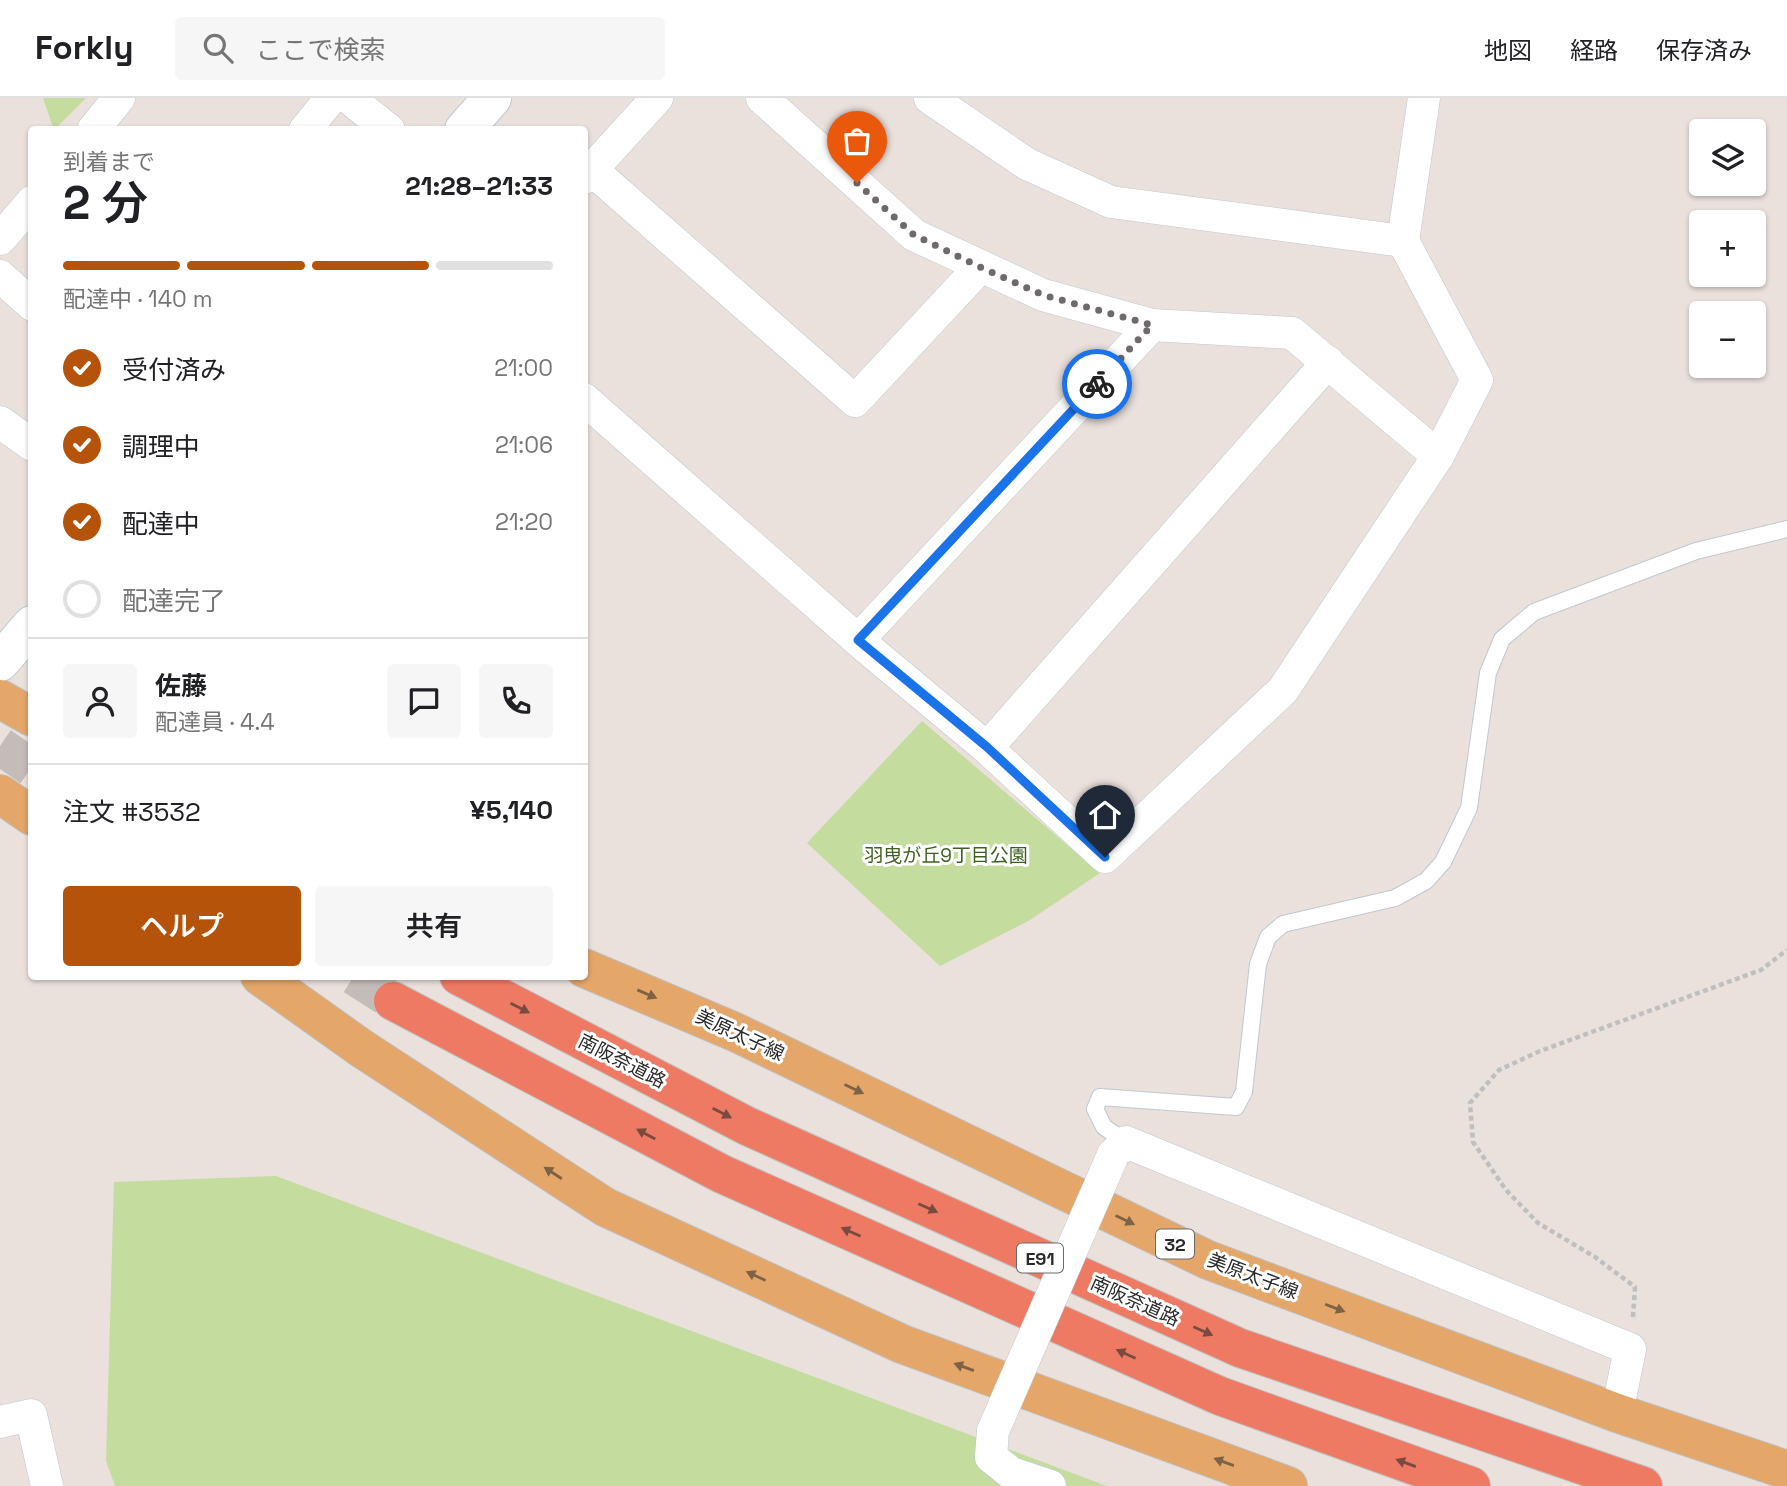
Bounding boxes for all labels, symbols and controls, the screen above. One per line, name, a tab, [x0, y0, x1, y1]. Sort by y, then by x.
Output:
search box	[175, 17, 665, 80]
text: Forkly	[35, 27, 133, 69]
icon: search	[199, 29, 237, 67]
text: ここで検索	[255, 33, 386, 67]
text: 地図	[1484, 35, 1532, 66]
text: 経路	[1570, 35, 1618, 66]
text: 保存済み	[1656, 35, 1752, 66]
pin	[827, 111, 887, 183]
map controls	[1689, 119, 1766, 378]
button: layers	[1689, 119, 1766, 196]
icon: bag	[838, 122, 876, 160]
text: 到着まで	[63, 147, 155, 177]
text: 21:28–21:33	[405, 169, 553, 203]
text: 2 分	[63, 174, 148, 232]
button: +	[1689, 210, 1766, 287]
text: 配達中 · 140 m	[63, 284, 213, 314]
button: −	[1689, 301, 1766, 378]
icon: check	[63, 349, 101, 387]
courier	[1062, 349, 1132, 419]
text: 受付済み	[122, 353, 226, 387]
text: 21:00	[494, 353, 553, 383]
icon: bike	[1078, 365, 1116, 403]
icon: check	[63, 426, 101, 464]
text: 調理中	[122, 430, 200, 464]
text: 21:06	[495, 430, 553, 460]
icon: check	[63, 503, 101, 541]
text: 配達中	[122, 507, 200, 541]
text: 21:20	[495, 507, 553, 537]
text: 配達完了	[122, 584, 226, 618]
button: person	[63, 664, 137, 738]
button: chat	[387, 664, 461, 738]
button: phone	[479, 664, 553, 738]
text: 佐藤	[155, 669, 207, 703]
text: 配達員 · 4.4	[155, 707, 275, 737]
pin	[1075, 785, 1135, 857]
text: ¥5,140	[470, 793, 553, 827]
text: 注文 #3532	[63, 795, 201, 829]
icon: home	[1086, 796, 1124, 834]
park label: 羽曳が丘9丁目公園	[864, 843, 1028, 868]
button: ヘルプ	[63, 886, 301, 966]
button: 共有	[315, 886, 553, 966]
one-way arrow	[637, 989, 658, 1000]
one-way arrow	[510, 1002, 529, 1014]
street label: 美原太子線	[692, 1004, 788, 1066]
street label: 南阪奈道路	[574, 1028, 670, 1094]
one-way arrow	[844, 1084, 864, 1095]
one-way arrow	[712, 1107, 732, 1118]
one-way arrow	[635, 1129, 655, 1141]
one-way arrow	[544, 1167, 563, 1180]
one-way arrow	[918, 1202, 938, 1213]
one-way arrow	[1115, 1214, 1135, 1226]
one-way arrow	[841, 1226, 861, 1238]
road number: 32	[1156, 1230, 1194, 1259]
road number: E91	[1017, 1244, 1063, 1273]
street label: 美原太子線	[1204, 1247, 1302, 1305]
street label: 南阪奈道路	[1087, 1270, 1183, 1332]
one-way arrow	[746, 1271, 766, 1282]
one-way arrow	[1324, 1302, 1345, 1313]
one-way arrow	[1192, 1326, 1213, 1337]
one-way arrow	[1116, 1348, 1136, 1360]
one-way arrow	[954, 1361, 975, 1372]
one-way arrow	[1213, 1457, 1234, 1468]
one-way arrow	[1396, 1457, 1417, 1468]

